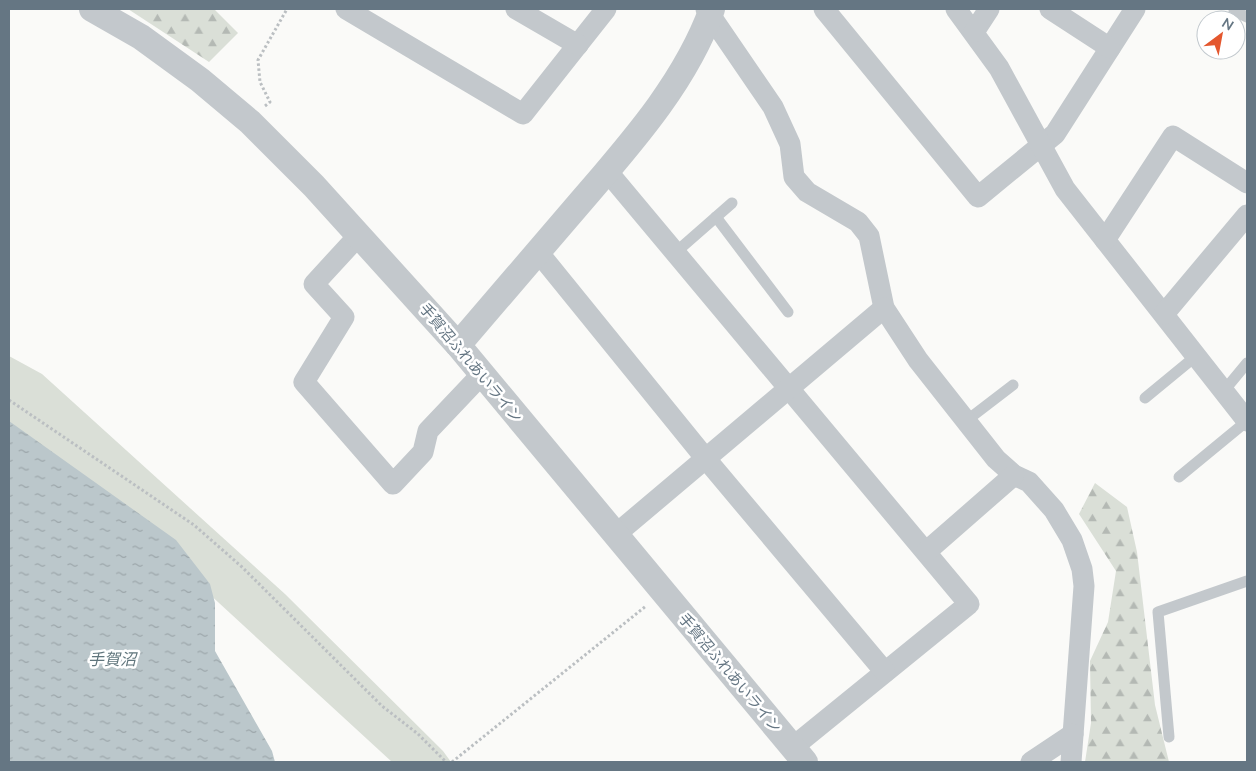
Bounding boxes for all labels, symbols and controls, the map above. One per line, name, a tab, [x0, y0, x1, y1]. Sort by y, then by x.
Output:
north arrow	[1196, 10, 1246, 60]
text: N	[1219, 14, 1237, 34]
street label: 手賀沼ふれあいライン	[416, 299, 527, 426]
street label: 手賀沼ふれあいライン	[675, 609, 786, 736]
water label: 手賀沼	[88, 649, 138, 669]

